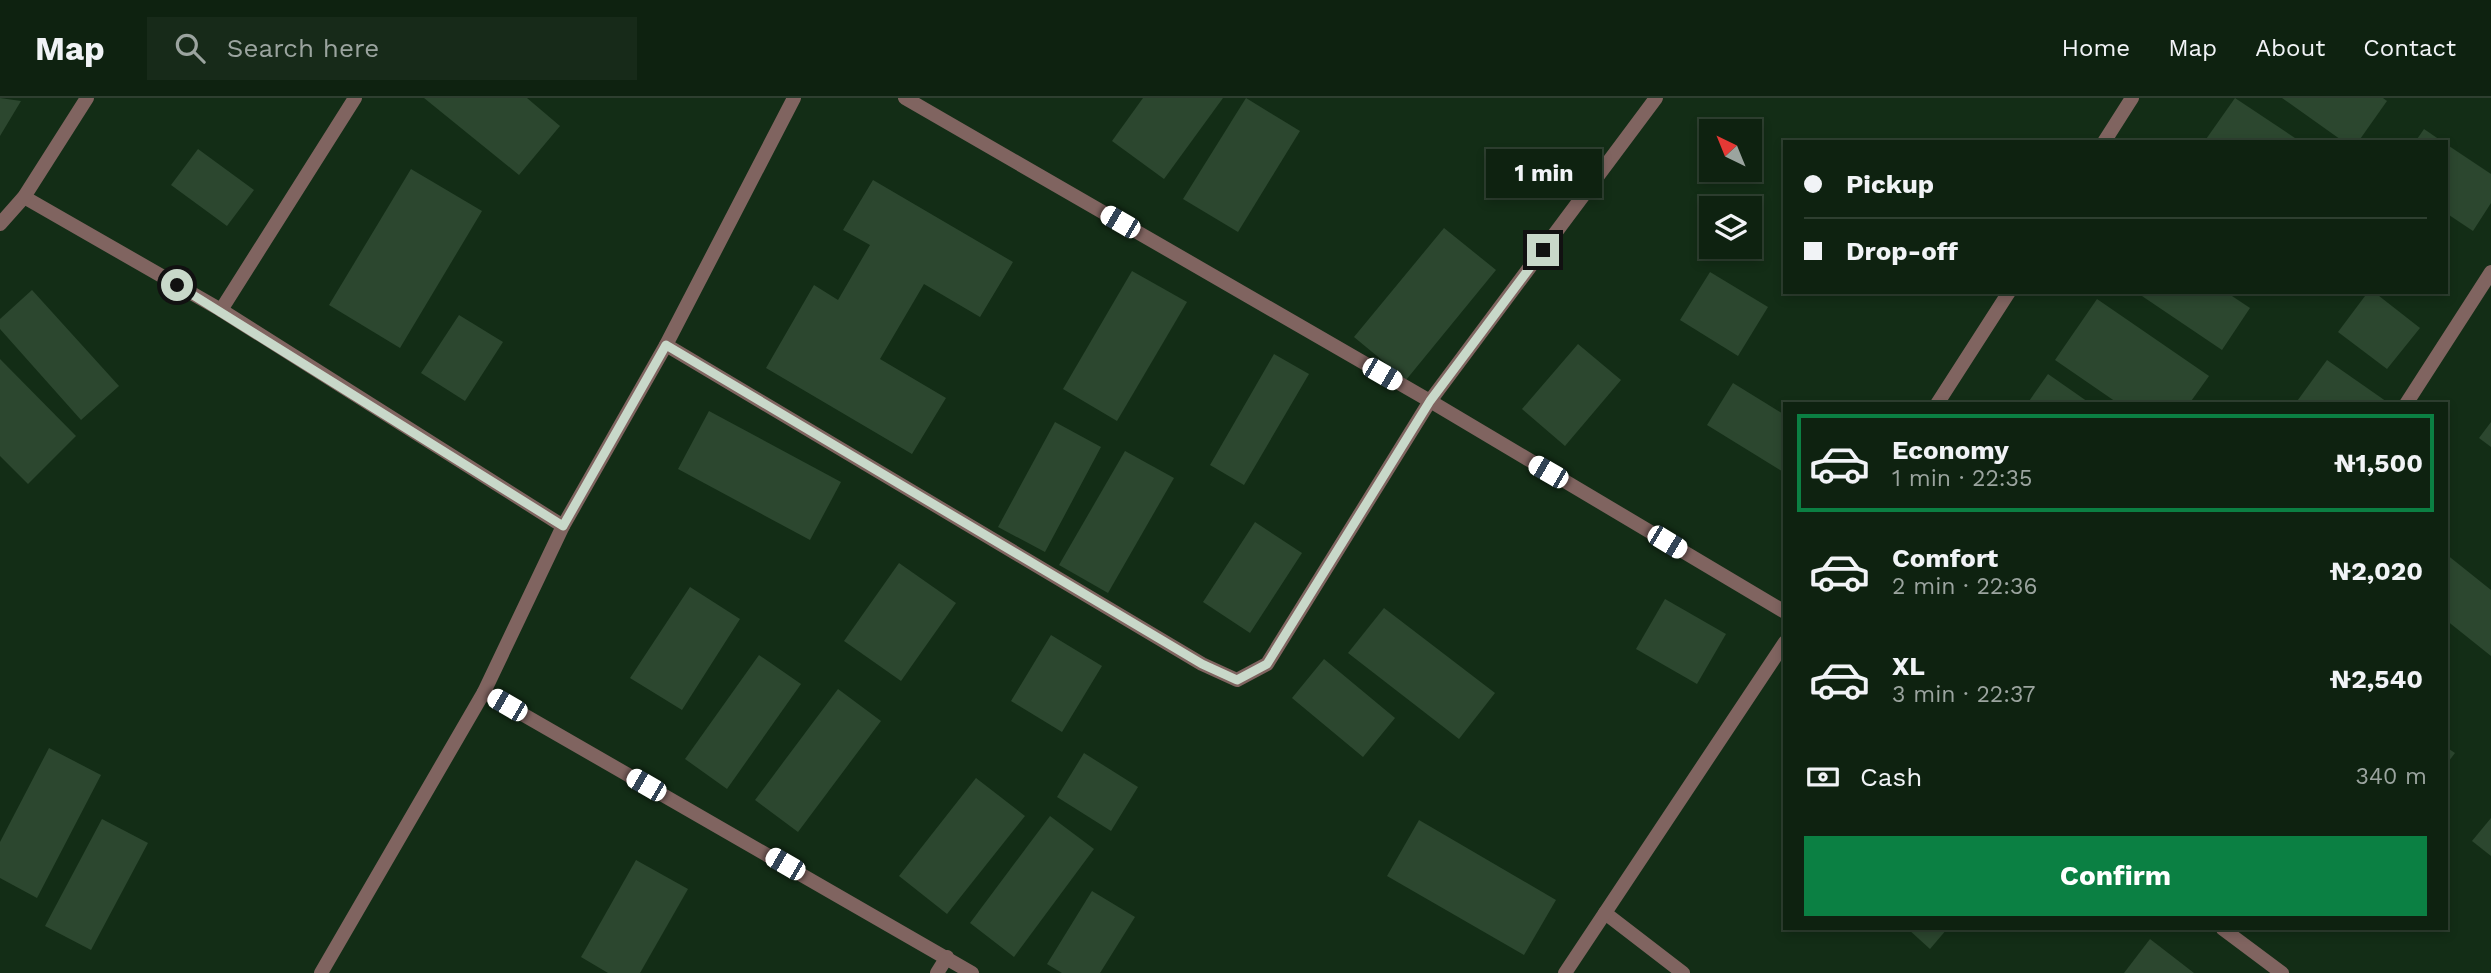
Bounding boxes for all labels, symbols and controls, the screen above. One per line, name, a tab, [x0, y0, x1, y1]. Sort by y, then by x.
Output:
search box	[147, 17, 637, 80]
text: Map	[35, 29, 105, 68]
icon: search	[171, 29, 209, 67]
text: Search here	[227, 33, 379, 63]
text: Home	[2062, 34, 2130, 62]
text: Map	[2168, 34, 2217, 62]
text: About	[2255, 34, 2325, 62]
text: Contact	[2363, 34, 2456, 62]
north arrow	[1699, 119, 1762, 182]
map controls	[1699, 119, 1762, 259]
callout: 1 min	[1485, 149, 1601, 198]
text: 1 min	[1514, 160, 1574, 187]
text: Pickup	[1846, 169, 1934, 199]
button: layers	[1699, 196, 1762, 259]
car	[1097, 202, 1144, 242]
route end	[1527, 234, 1559, 266]
text: Drop-off	[1846, 236, 1958, 266]
route start	[161, 269, 193, 301]
car	[1359, 354, 1406, 394]
icon: car	[1808, 432, 1871, 495]
text: Economy	[1892, 435, 2009, 465]
text: ₦1,500	[2334, 448, 2423, 478]
car	[1525, 452, 1572, 492]
text: 1 min · 22:35	[1892, 465, 2032, 492]
car	[1644, 522, 1691, 562]
icon: car	[1808, 540, 1871, 603]
text: Comfort	[1892, 543, 1998, 573]
text: ₦2,020	[2330, 556, 2423, 586]
text: 2 min · 22:36	[1892, 573, 2037, 600]
icon: car	[1808, 648, 1871, 711]
text: XL	[1892, 651, 1925, 681]
text: ₦2,540	[2330, 664, 2423, 694]
text: 3 min · 22:37	[1892, 681, 2035, 708]
car	[484, 685, 531, 725]
icon: cash	[1804, 758, 1842, 796]
text: Cash	[1860, 762, 1922, 792]
text: 340 m	[2355, 763, 2427, 790]
car	[623, 765, 670, 805]
button: Confirm	[1804, 836, 2427, 916]
car	[762, 844, 809, 884]

